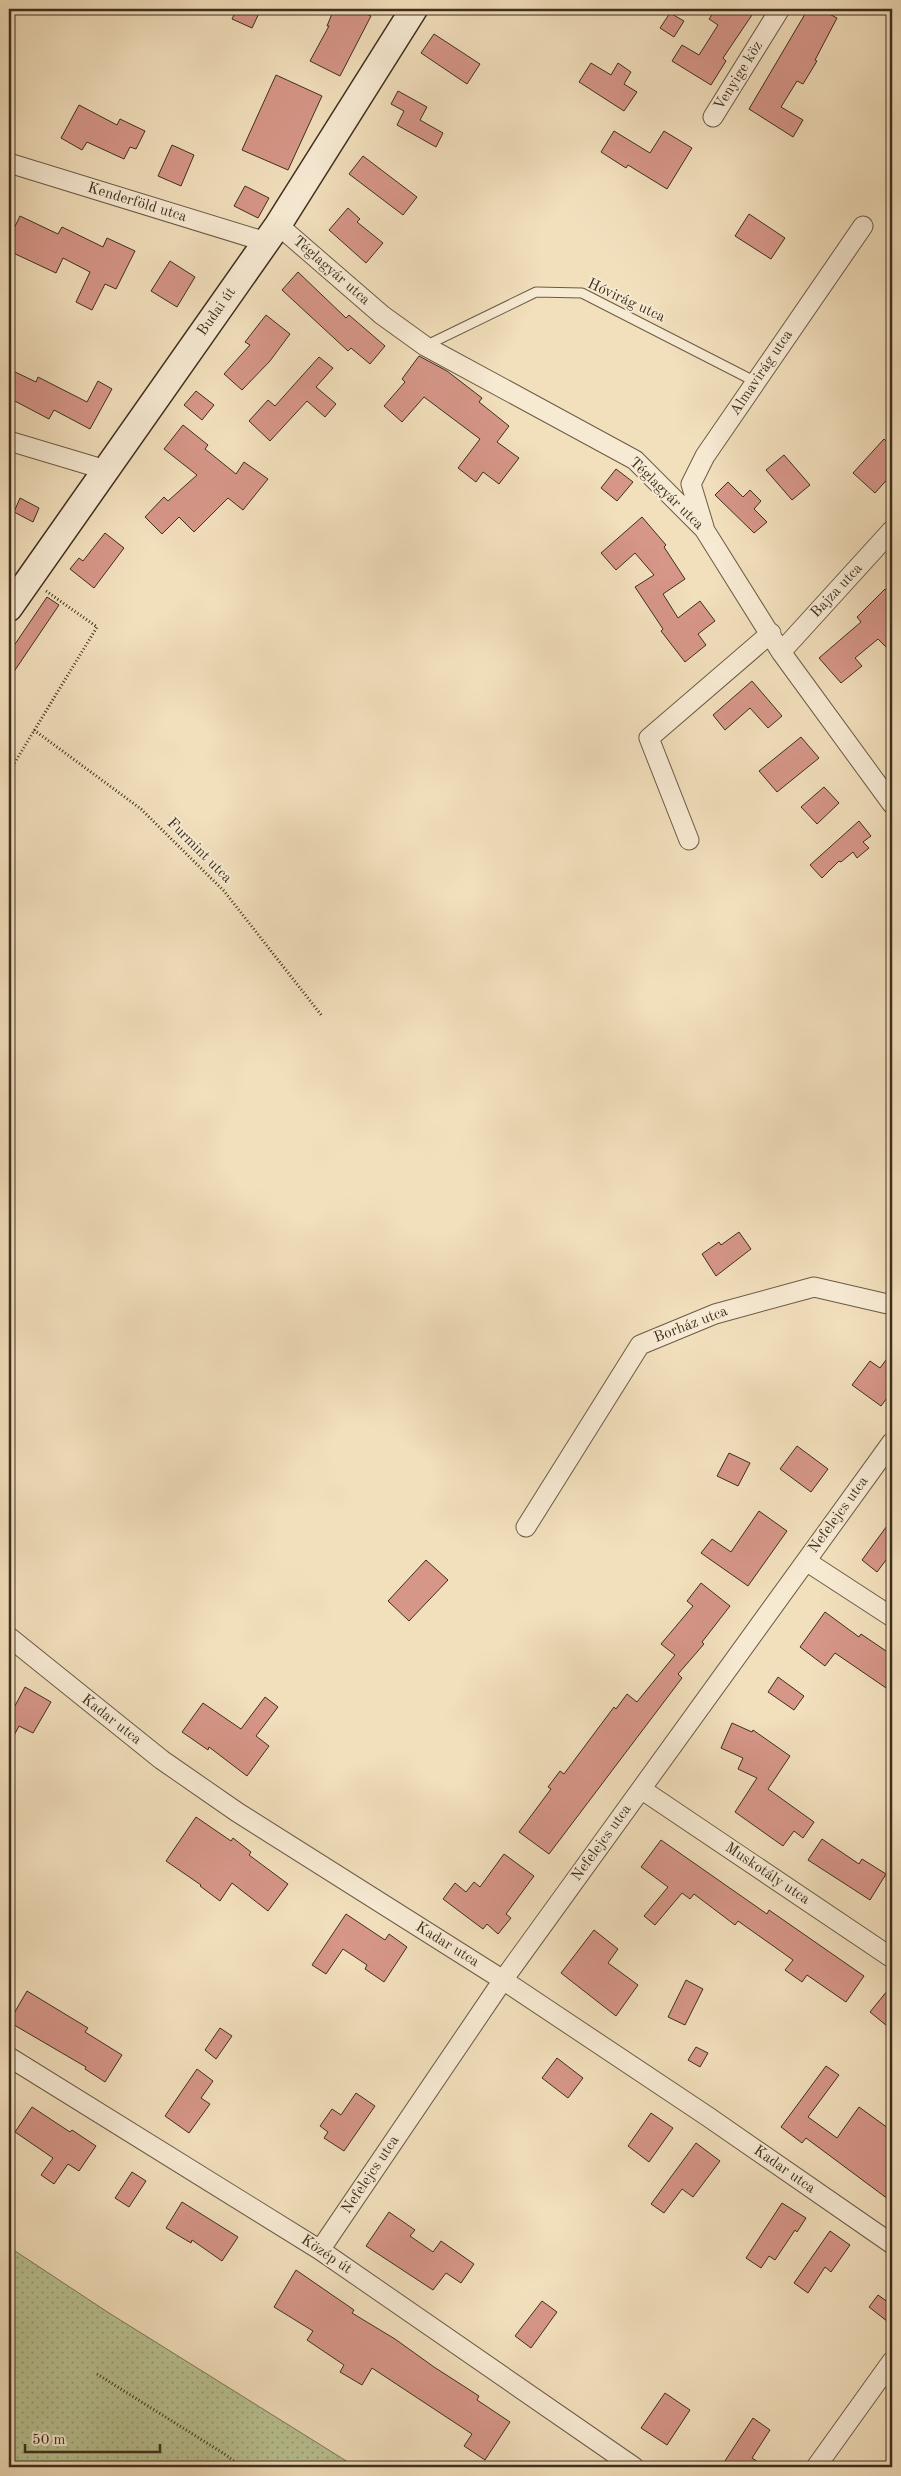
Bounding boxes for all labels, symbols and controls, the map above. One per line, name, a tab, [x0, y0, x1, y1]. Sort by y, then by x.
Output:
street label: Venyige köz	[712, 39, 766, 113]
street label: Kenderföld utca	[86, 181, 189, 225]
street label: Téglagyár utca	[290, 234, 373, 309]
street label: Hóvirág utca	[585, 277, 668, 326]
street label: Budai út	[195, 285, 239, 339]
street label: Almavirág utca	[728, 327, 796, 418]
street label: Téglagyár utca	[626, 455, 706, 533]
street label: Bajza utca	[808, 561, 866, 621]
street label: Furmint utca	[164, 816, 235, 887]
street label: Borház utca	[652, 1304, 730, 1346]
street label: Nefelejcs utca	[806, 1474, 872, 1556]
street label: Kadar utca	[78, 1692, 144, 1748]
street label: Nefelejcs utca	[569, 1802, 635, 1884]
street label: Muskotály utca	[722, 1840, 812, 1908]
street label: Kadar utca	[413, 1920, 482, 1971]
street label: Nefelejcs utca	[339, 2133, 403, 2217]
street label: Kadar utca	[750, 2143, 818, 2197]
street label: Közép út	[298, 2233, 354, 2277]
scale bar	[25, 2421, 160, 2453]
text: 50 m	[32, 2433, 66, 2448]

